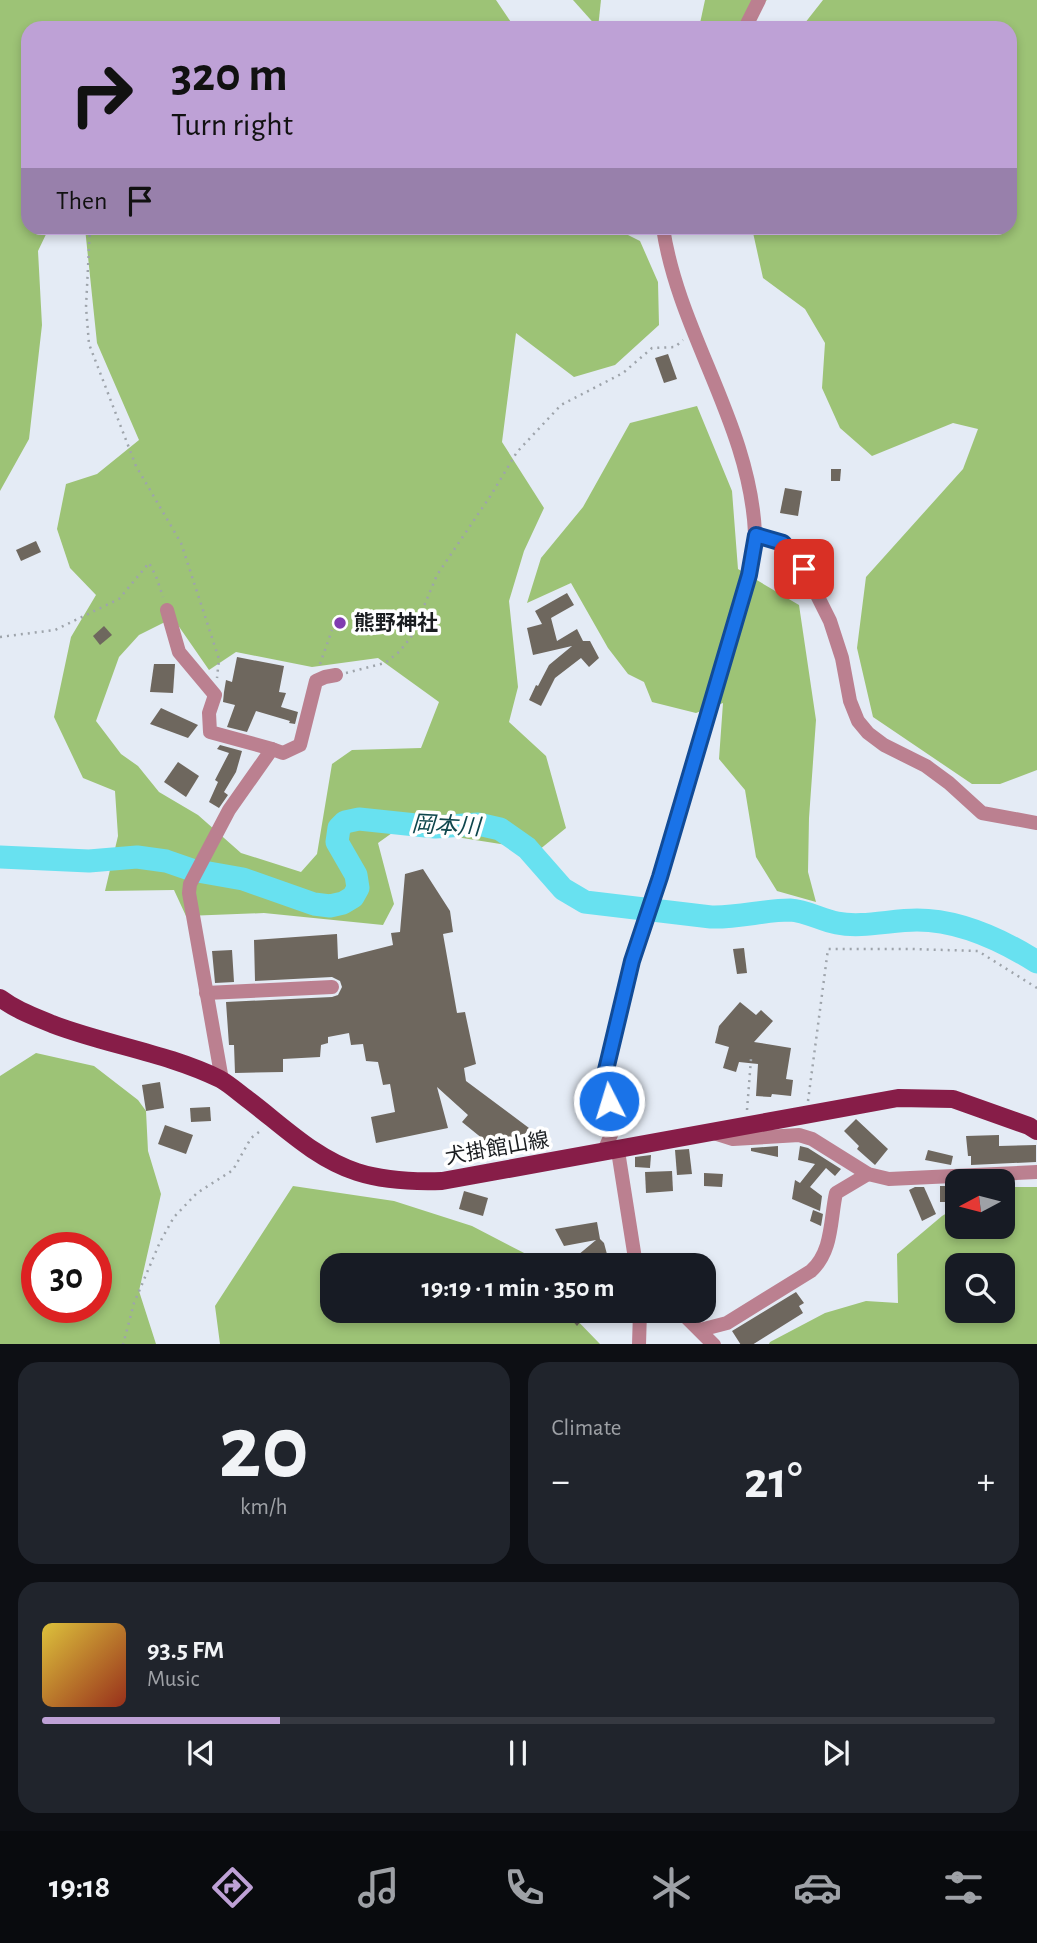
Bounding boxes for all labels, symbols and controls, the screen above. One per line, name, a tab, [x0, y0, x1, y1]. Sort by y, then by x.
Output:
icon: right	[56, 49, 147, 140]
text: 320 m	[171, 51, 288, 100]
text: Turn right	[171, 109, 293, 141]
icon: arrive	[121, 182, 159, 220]
text: Then	[56, 188, 107, 214]
pin	[774, 539, 834, 599]
icon: arrive	[785, 550, 823, 588]
place label: 熊野神社	[354, 611, 438, 634]
marker: 熊野神社	[332, 615, 348, 631]
water label: 岡本川	[411, 811, 484, 840]
position arrow	[572, 1064, 646, 1138]
street label: 犬掛館山線	[443, 1128, 551, 1168]
north arrow	[945, 1169, 1015, 1239]
map controls	[945, 1169, 1015, 1323]
speed limit sign: 30	[21, 1232, 112, 1323]
button: search	[945, 1253, 1015, 1323]
text: 19:19 · 1 min · 350 m	[421, 1275, 615, 1301]
text: 20	[219, 1403, 309, 1494]
text: Climate	[552, 1417, 621, 1440]
text: 21°	[744, 1455, 802, 1507]
text: −	[552, 1463, 570, 1501]
text: +	[977, 1463, 995, 1501]
text: km/h	[240, 1496, 287, 1519]
text: 93.5 FM	[147, 1637, 224, 1663]
text: Music	[147, 1668, 199, 1691]
icon: previous	[182, 1734, 220, 1772]
icon: pause	[499, 1734, 537, 1772]
icon: next	[817, 1734, 855, 1772]
icon: directions	[208, 1863, 257, 1912]
icon: music	[354, 1863, 403, 1912]
icon: phone	[500, 1863, 549, 1912]
icon: climate	[647, 1863, 696, 1912]
icon: car	[793, 1863, 842, 1912]
icon: filters	[939, 1863, 988, 1912]
text: 19:18	[49, 1871, 110, 1903]

